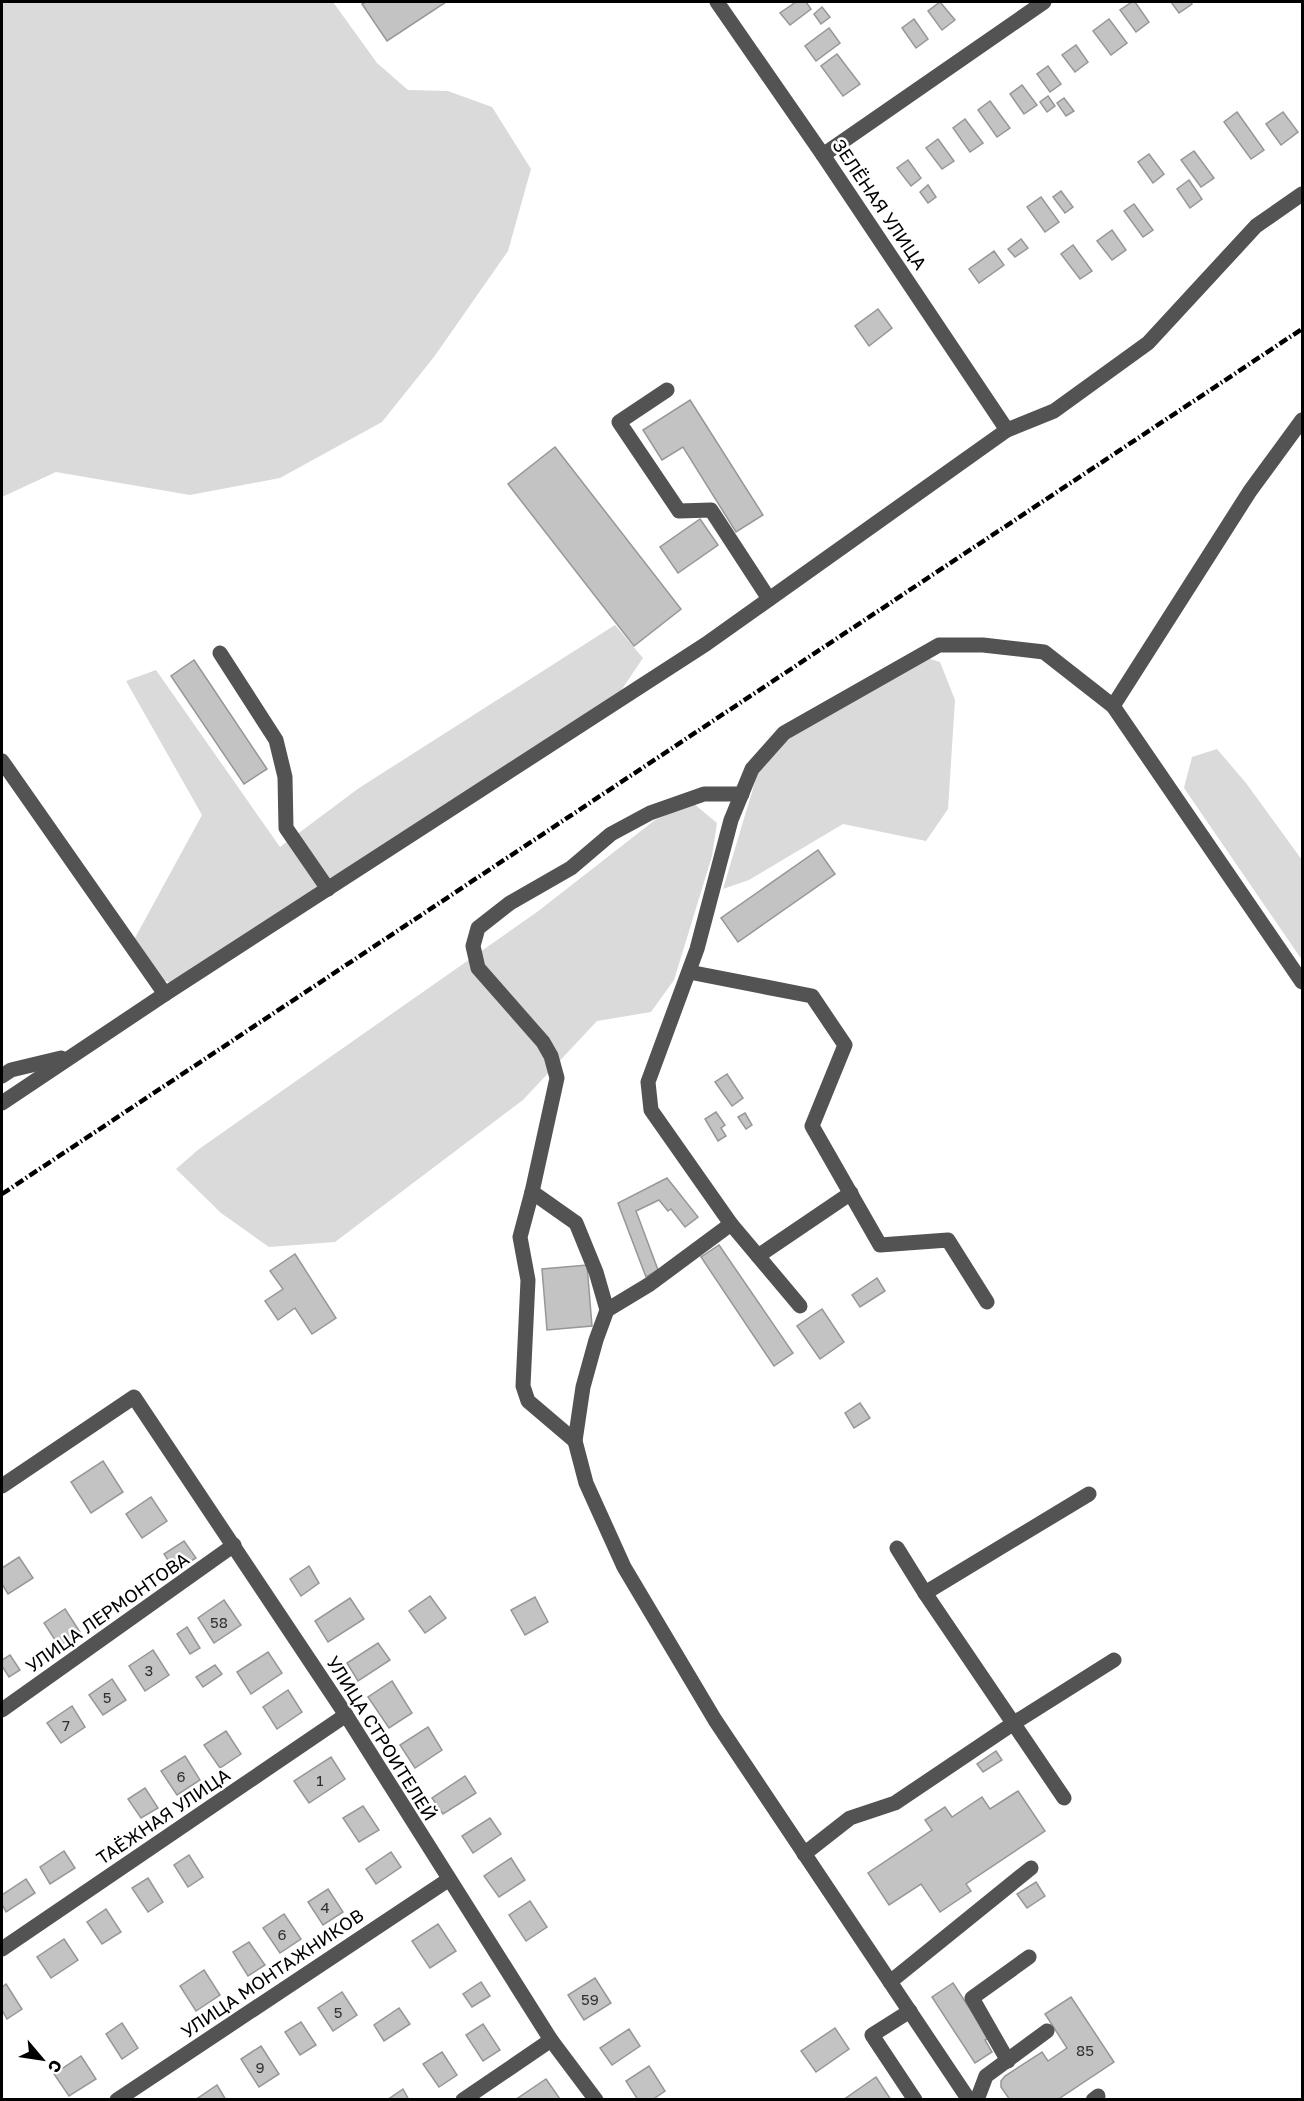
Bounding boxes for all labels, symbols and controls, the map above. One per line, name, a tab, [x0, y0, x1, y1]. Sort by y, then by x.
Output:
street label: ЗЕЛЁНАЯ УЛИЦА	[828, 134, 932, 274]
street label: УЛИЦА ЛЕРМОНТОВА	[21, 1547, 193, 1677]
house number: 58	[210, 1613, 228, 1631]
street label: УЛИЦА СТРОИТЕЛЕЙ	[322, 1652, 442, 1824]
house number: 3	[145, 1661, 153, 1679]
house number: 5	[103, 1688, 111, 1706]
house number: 7	[62, 1716, 70, 1734]
street label: ТАЁЖНАЯ УЛИЦА	[92, 1763, 234, 1869]
house number: 6	[176, 1767, 186, 1785]
house number: 1	[316, 1771, 324, 1789]
house number: 4	[320, 1898, 330, 1916]
street label: УЛИЦА МОНТАЖНИКОВ	[177, 1904, 367, 2042]
house number: 6	[277, 1925, 287, 1943]
house number: 59	[581, 1990, 599, 2008]
house number: 5	[334, 2003, 342, 2021]
north arrow	[12, 2029, 72, 2089]
house number: 85	[1076, 2041, 1094, 2059]
text: С	[44, 2056, 67, 2076]
house number: 9	[255, 2058, 265, 2076]

